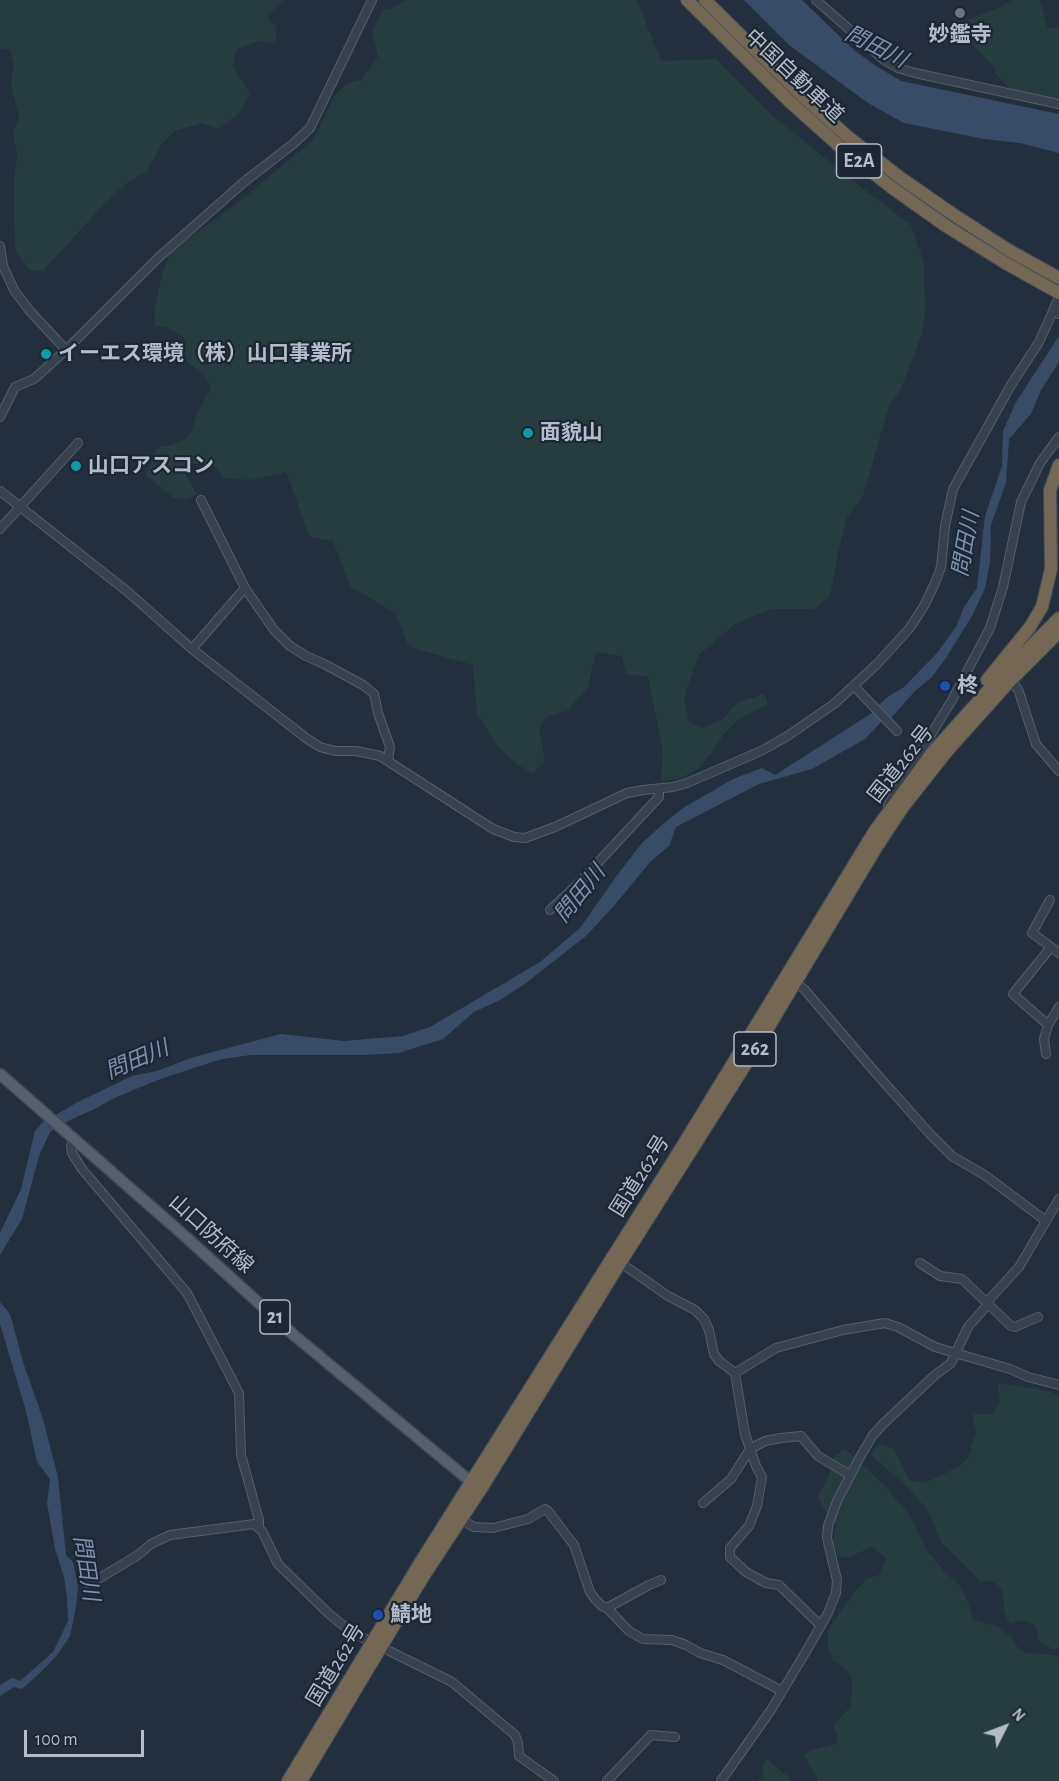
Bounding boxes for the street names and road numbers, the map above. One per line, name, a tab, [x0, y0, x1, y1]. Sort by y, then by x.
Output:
street label: 中国自動車道	[739, 24, 849, 128]
road number: E2A	[836, 144, 882, 178]
street label: 国道262号	[863, 720, 939, 808]
road number: 262	[734, 1032, 776, 1066]
street label: 国道262号	[605, 1130, 675, 1222]
street label: 山口防府線	[164, 1190, 258, 1278]
road number: 21	[260, 1300, 290, 1334]
street label: 国道262号	[302, 1619, 370, 1711]

